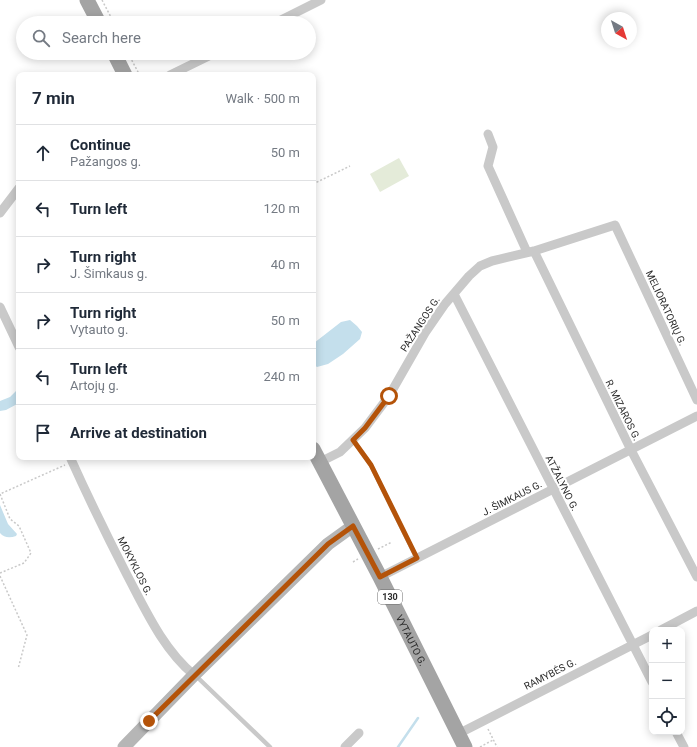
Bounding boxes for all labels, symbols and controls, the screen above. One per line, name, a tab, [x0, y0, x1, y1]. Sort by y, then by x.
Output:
north arrow	[601, 12, 637, 48]
search box	[16, 16, 316, 60]
icon: search	[30, 27, 52, 49]
text: Search here	[62, 29, 141, 47]
text: 7 min	[32, 88, 75, 108]
text: Walk · 500 m	[225, 91, 300, 106]
text: Continue	[70, 136, 131, 154]
icon: ahead	[32, 142, 54, 164]
text: 50 m	[271, 145, 300, 160]
text: Pažangos g.	[70, 154, 141, 169]
icon: left	[32, 198, 54, 220]
text: Turn left	[70, 200, 127, 218]
text: 120 m	[263, 201, 300, 216]
text: Turn right	[70, 248, 136, 266]
icon: right	[32, 254, 54, 276]
text: 40 m	[271, 257, 300, 272]
text: J. Šimkaus g.	[70, 266, 148, 281]
street label: MELIORATORIŲ G.	[644, 269, 688, 347]
street label: PAŽANGOS G.	[397, 294, 442, 354]
text: Turn right	[70, 304, 136, 322]
icon: right	[32, 310, 54, 332]
text: 50 m	[271, 313, 300, 328]
text: Vytauto g.	[70, 322, 128, 337]
text: Turn left	[70, 360, 127, 378]
icon: left	[32, 366, 54, 388]
text: 240 m	[263, 369, 300, 384]
text: Artojų g.	[70, 378, 119, 393]
street label: R. MIZAROS G.	[604, 378, 642, 442]
route start	[380, 387, 398, 405]
icon: arrive	[32, 422, 54, 444]
text: Arrive at destination	[70, 424, 207, 442]
street label: ATŽALYNO G.	[543, 453, 582, 512]
street label: J. ŠIMKAUS G.	[480, 477, 543, 518]
street label: MOKYKLOS G.	[116, 535, 154, 597]
road number: 130	[378, 590, 402, 604]
street label: VYTAUTO G.	[394, 613, 429, 667]
map controls	[649, 627, 685, 735]
button: +	[649, 627, 685, 663]
street label: RAMYBĖS G.	[522, 655, 578, 692]
button: −	[649, 663, 685, 699]
button: locate	[649, 699, 685, 735]
route end	[140, 712, 158, 730]

